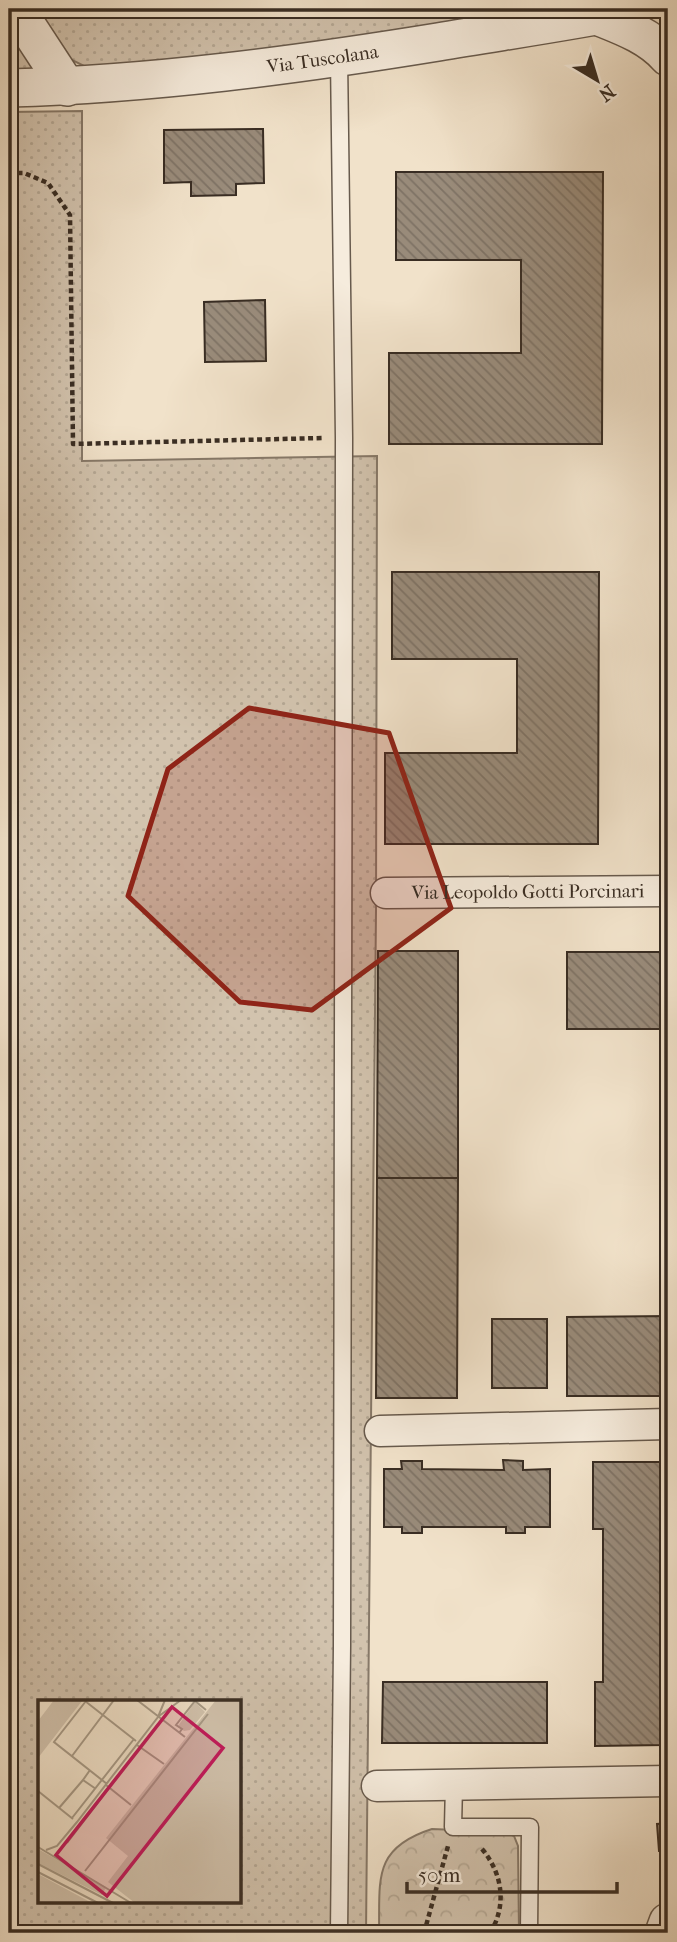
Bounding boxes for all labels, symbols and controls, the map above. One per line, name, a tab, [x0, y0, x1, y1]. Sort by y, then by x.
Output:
street label: Via Tuscolana	[264, 40, 380, 78]
north arrow	[562, 46, 632, 116]
text: N	[594, 80, 619, 106]
street label: Via Leopoldo Gotti Porcinari	[410, 880, 645, 904]
inset map	[38, 1700, 242, 1904]
scale bar	[407, 1851, 618, 1895]
text: 50 m	[418, 1863, 461, 1887]

